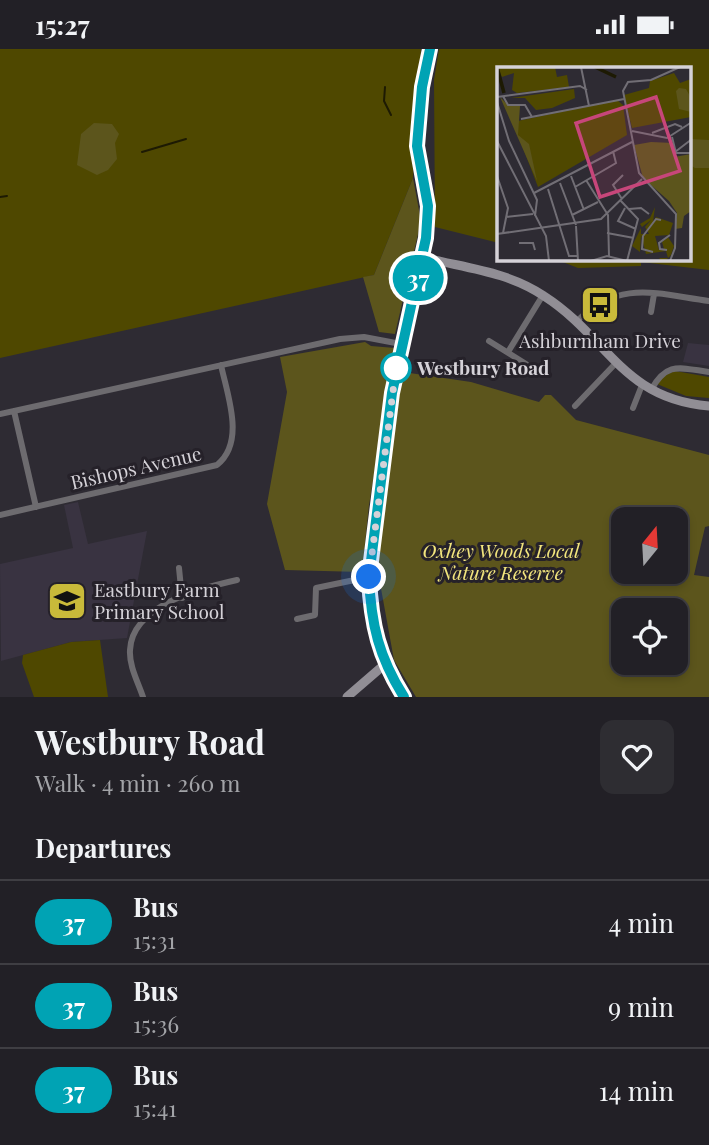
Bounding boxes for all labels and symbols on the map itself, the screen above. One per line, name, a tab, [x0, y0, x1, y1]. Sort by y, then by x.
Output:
inset map	[497, 67, 692, 261]
line badge: 37	[386, 255, 450, 301]
bus stop icon: Ashburnham Drive	[579, 284, 621, 326]
place label: Ashburnham Drive	[518, 327, 681, 353]
marker: Westbury Road	[381, 353, 411, 383]
place label: Westbury Road	[416, 354, 550, 380]
street label: Bishops Avenue	[68, 439, 204, 495]
north arrow	[611, 507, 688, 585]
park label: Oxhey Woods Local Nature Reserve	[422, 537, 580, 585]
your location	[351, 559, 386, 594]
place label: Eastbury Farm Primary School	[94, 576, 225, 624]
school or university icon: Eastbury Farm Primary School	[46, 580, 88, 622]

